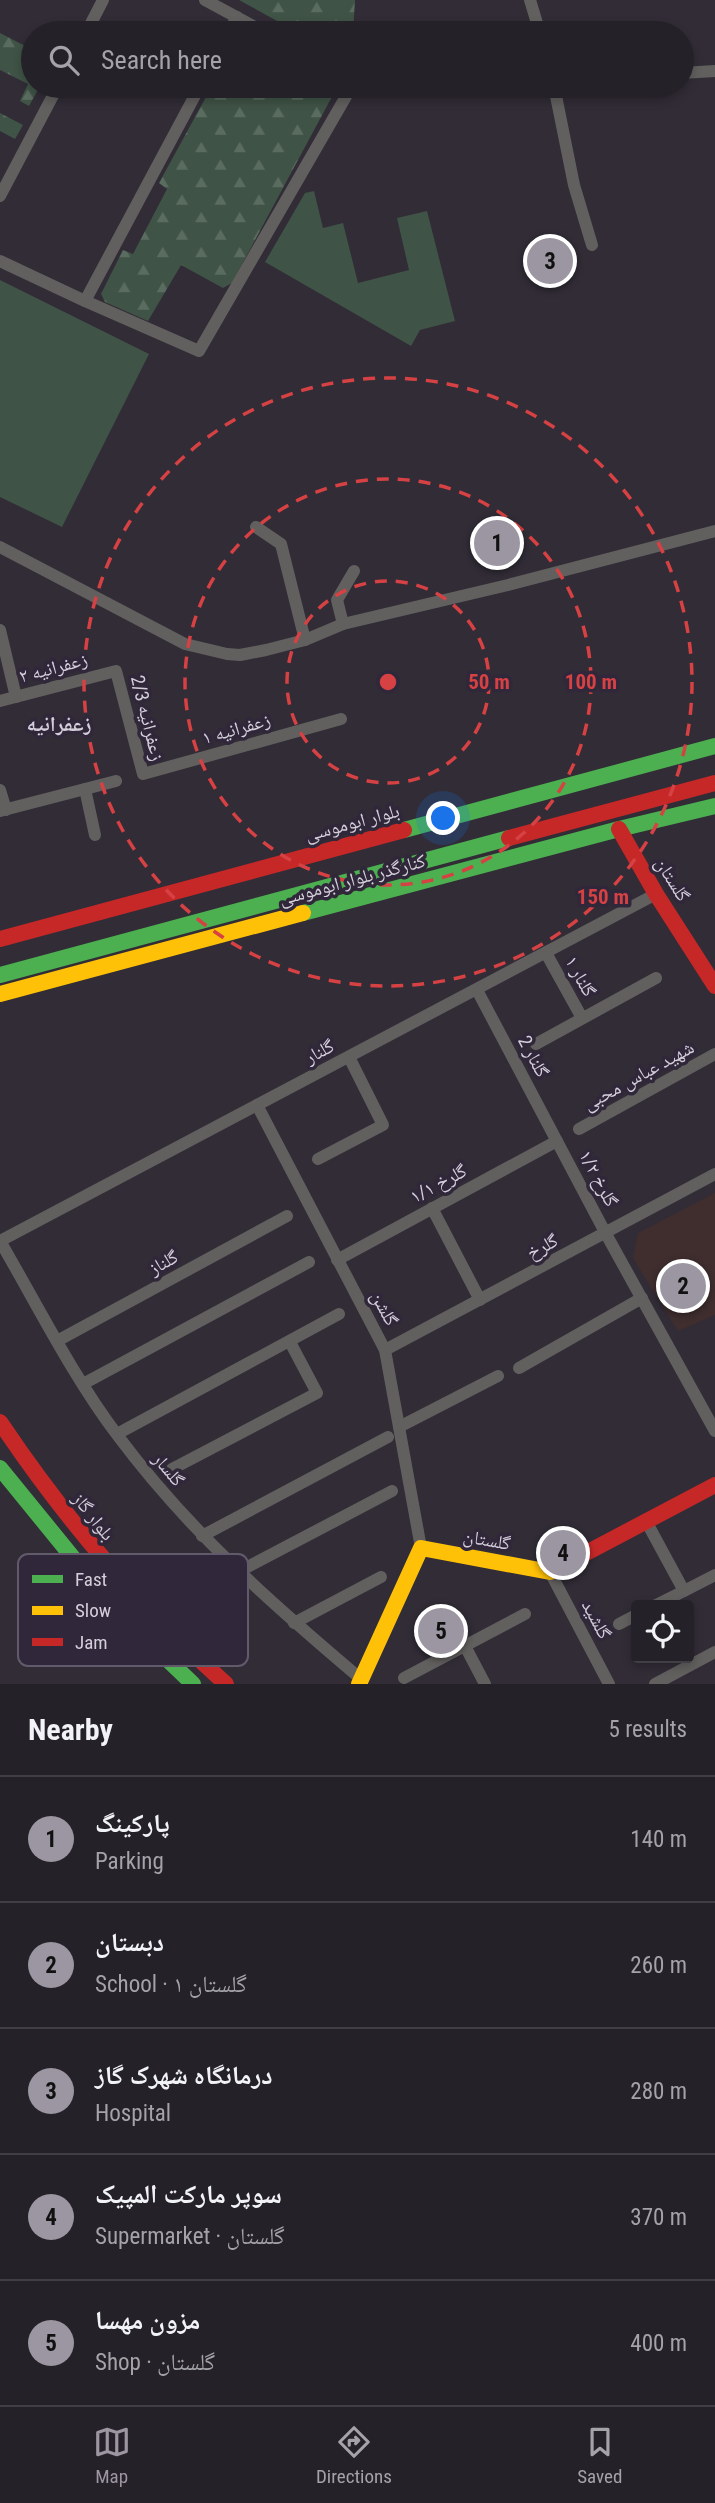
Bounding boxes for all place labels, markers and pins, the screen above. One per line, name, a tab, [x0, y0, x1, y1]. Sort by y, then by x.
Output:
pin: 3	[527, 235, 573, 287]
pin: 1	[474, 517, 520, 569]
centre of rings	[376, 670, 400, 694]
pin: 2	[660, 1260, 706, 1312]
pin: 4	[540, 1527, 586, 1579]
pin: 5	[418, 1605, 464, 1657]

